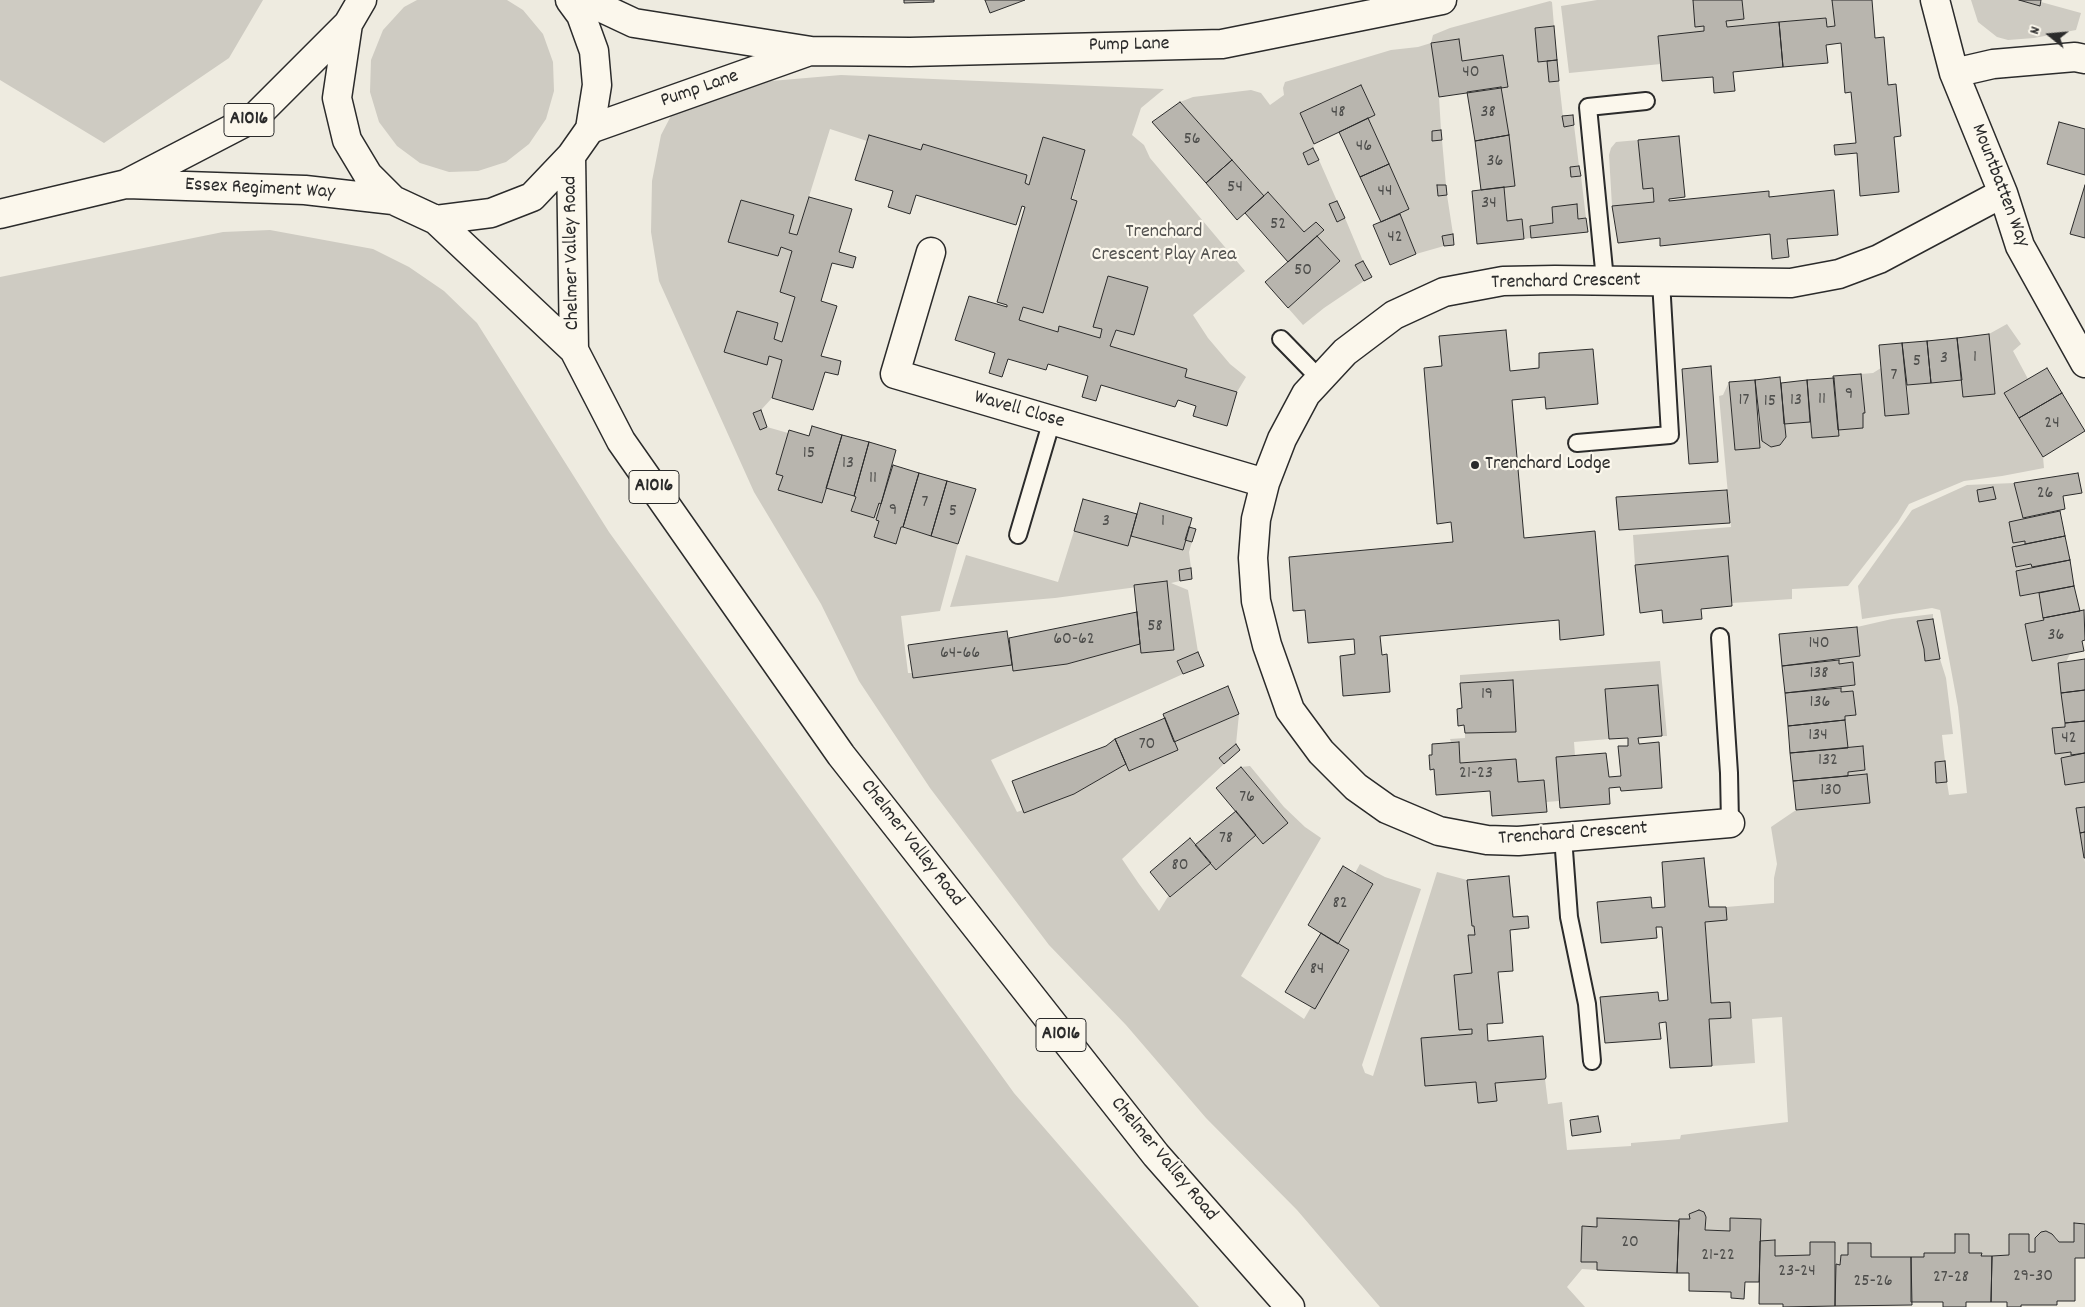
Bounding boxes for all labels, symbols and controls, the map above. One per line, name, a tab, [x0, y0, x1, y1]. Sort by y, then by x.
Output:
north arrow	[2025, 10, 2075, 60]
text: N	[2025, 24, 2046, 37]
street label: Pump Lane	[1088, 33, 1170, 59]
house number: 40	[1462, 63, 1480, 85]
street label: Pump Lane	[658, 65, 742, 115]
house number: 48	[1331, 103, 1345, 125]
house number: 38	[1480, 103, 1496, 125]
road number: A1016	[224, 104, 274, 136]
street label: Mountbatten Way	[1964, 121, 2034, 251]
house number: 56	[1183, 130, 1201, 152]
house number: 46	[1356, 137, 1372, 159]
house number: 36	[1487, 152, 1503, 174]
street label: Essex Regiment Way	[184, 174, 336, 206]
street label: Chelmer Valley Road	[560, 176, 586, 330]
house number: 54	[1227, 178, 1243, 200]
house number: 44	[1378, 182, 1392, 204]
house number: 34	[1481, 194, 1497, 216]
house number: 52	[1270, 215, 1286, 237]
park label: Trenchard Crescent Play Area	[1092, 221, 1236, 268]
house number: 42	[1387, 228, 1403, 250]
house number: 50	[1294, 261, 1312, 283]
street label: Trenchard Crescent	[1491, 270, 1641, 296]
house number: 1	[1973, 348, 1977, 370]
house number: 3	[1940, 349, 1948, 371]
house number: 5	[1913, 352, 1921, 374]
house number: 7	[1891, 366, 1897, 388]
house number: 9	[1845, 385, 1853, 407]
street label: Wavell Close	[971, 387, 1067, 435]
house number: 11	[1818, 390, 1826, 412]
house number: 17	[1739, 391, 1749, 413]
house number: 13	[1790, 391, 1802, 413]
house number: 15	[1764, 392, 1776, 414]
house number: 24	[2044, 414, 2060, 436]
house number: 15	[803, 444, 815, 466]
place label: Trenchard Lodge	[1485, 453, 1610, 477]
house number: 13	[842, 454, 854, 476]
marker: Trenchard Lodge	[1469, 459, 1481, 471]
house number: 11	[869, 469, 877, 491]
road number: A1016	[629, 471, 679, 504]
house number: 26	[2037, 484, 2053, 506]
house number: 7	[922, 493, 928, 515]
house number: 9	[889, 501, 897, 523]
house number: 5	[949, 502, 957, 524]
house number: 3	[1102, 512, 1110, 534]
house number: 1	[1161, 512, 1165, 534]
house number: 58	[1147, 617, 1163, 639]
house number: 36	[2048, 626, 2064, 648]
house number: 60-62	[1053, 630, 1095, 652]
house number: 140	[1808, 634, 1830, 656]
house number: 64-66	[940, 644, 980, 666]
house number: 138	[1809, 664, 1829, 686]
house number: 19	[1481, 685, 1493, 707]
house number: 136	[1810, 693, 1830, 715]
house number: 134	[1808, 726, 1828, 748]
house number: 42	[2061, 729, 2077, 751]
house number: 70	[1139, 735, 1155, 757]
house number: 132	[1818, 751, 1838, 773]
house number: 21-23	[1459, 764, 1493, 786]
street label: Chelmer Valley Road	[854, 776, 968, 912]
house number: 130	[1820, 781, 1842, 803]
house number: 76	[1239, 788, 1255, 810]
street label: Trenchard Crescent	[1498, 818, 1648, 852]
house number: 78	[1219, 829, 1233, 851]
house number: 80	[1171, 856, 1189, 878]
house number: 82	[1332, 894, 1348, 916]
house number: 84	[1310, 960, 1324, 982]
road number: A1016	[1036, 1018, 1086, 1052]
street label: Chelmer Valley Road	[1104, 1093, 1222, 1227]
house number: 20	[1621, 1233, 1639, 1255]
house number: 21-22	[1701, 1246, 1735, 1268]
house number: 23-24	[1778, 1262, 1816, 1284]
house number: 29-30	[2013, 1267, 2053, 1289]
house number: 27-28	[1933, 1268, 1969, 1290]
house number: 25-26	[1853, 1272, 1893, 1294]

